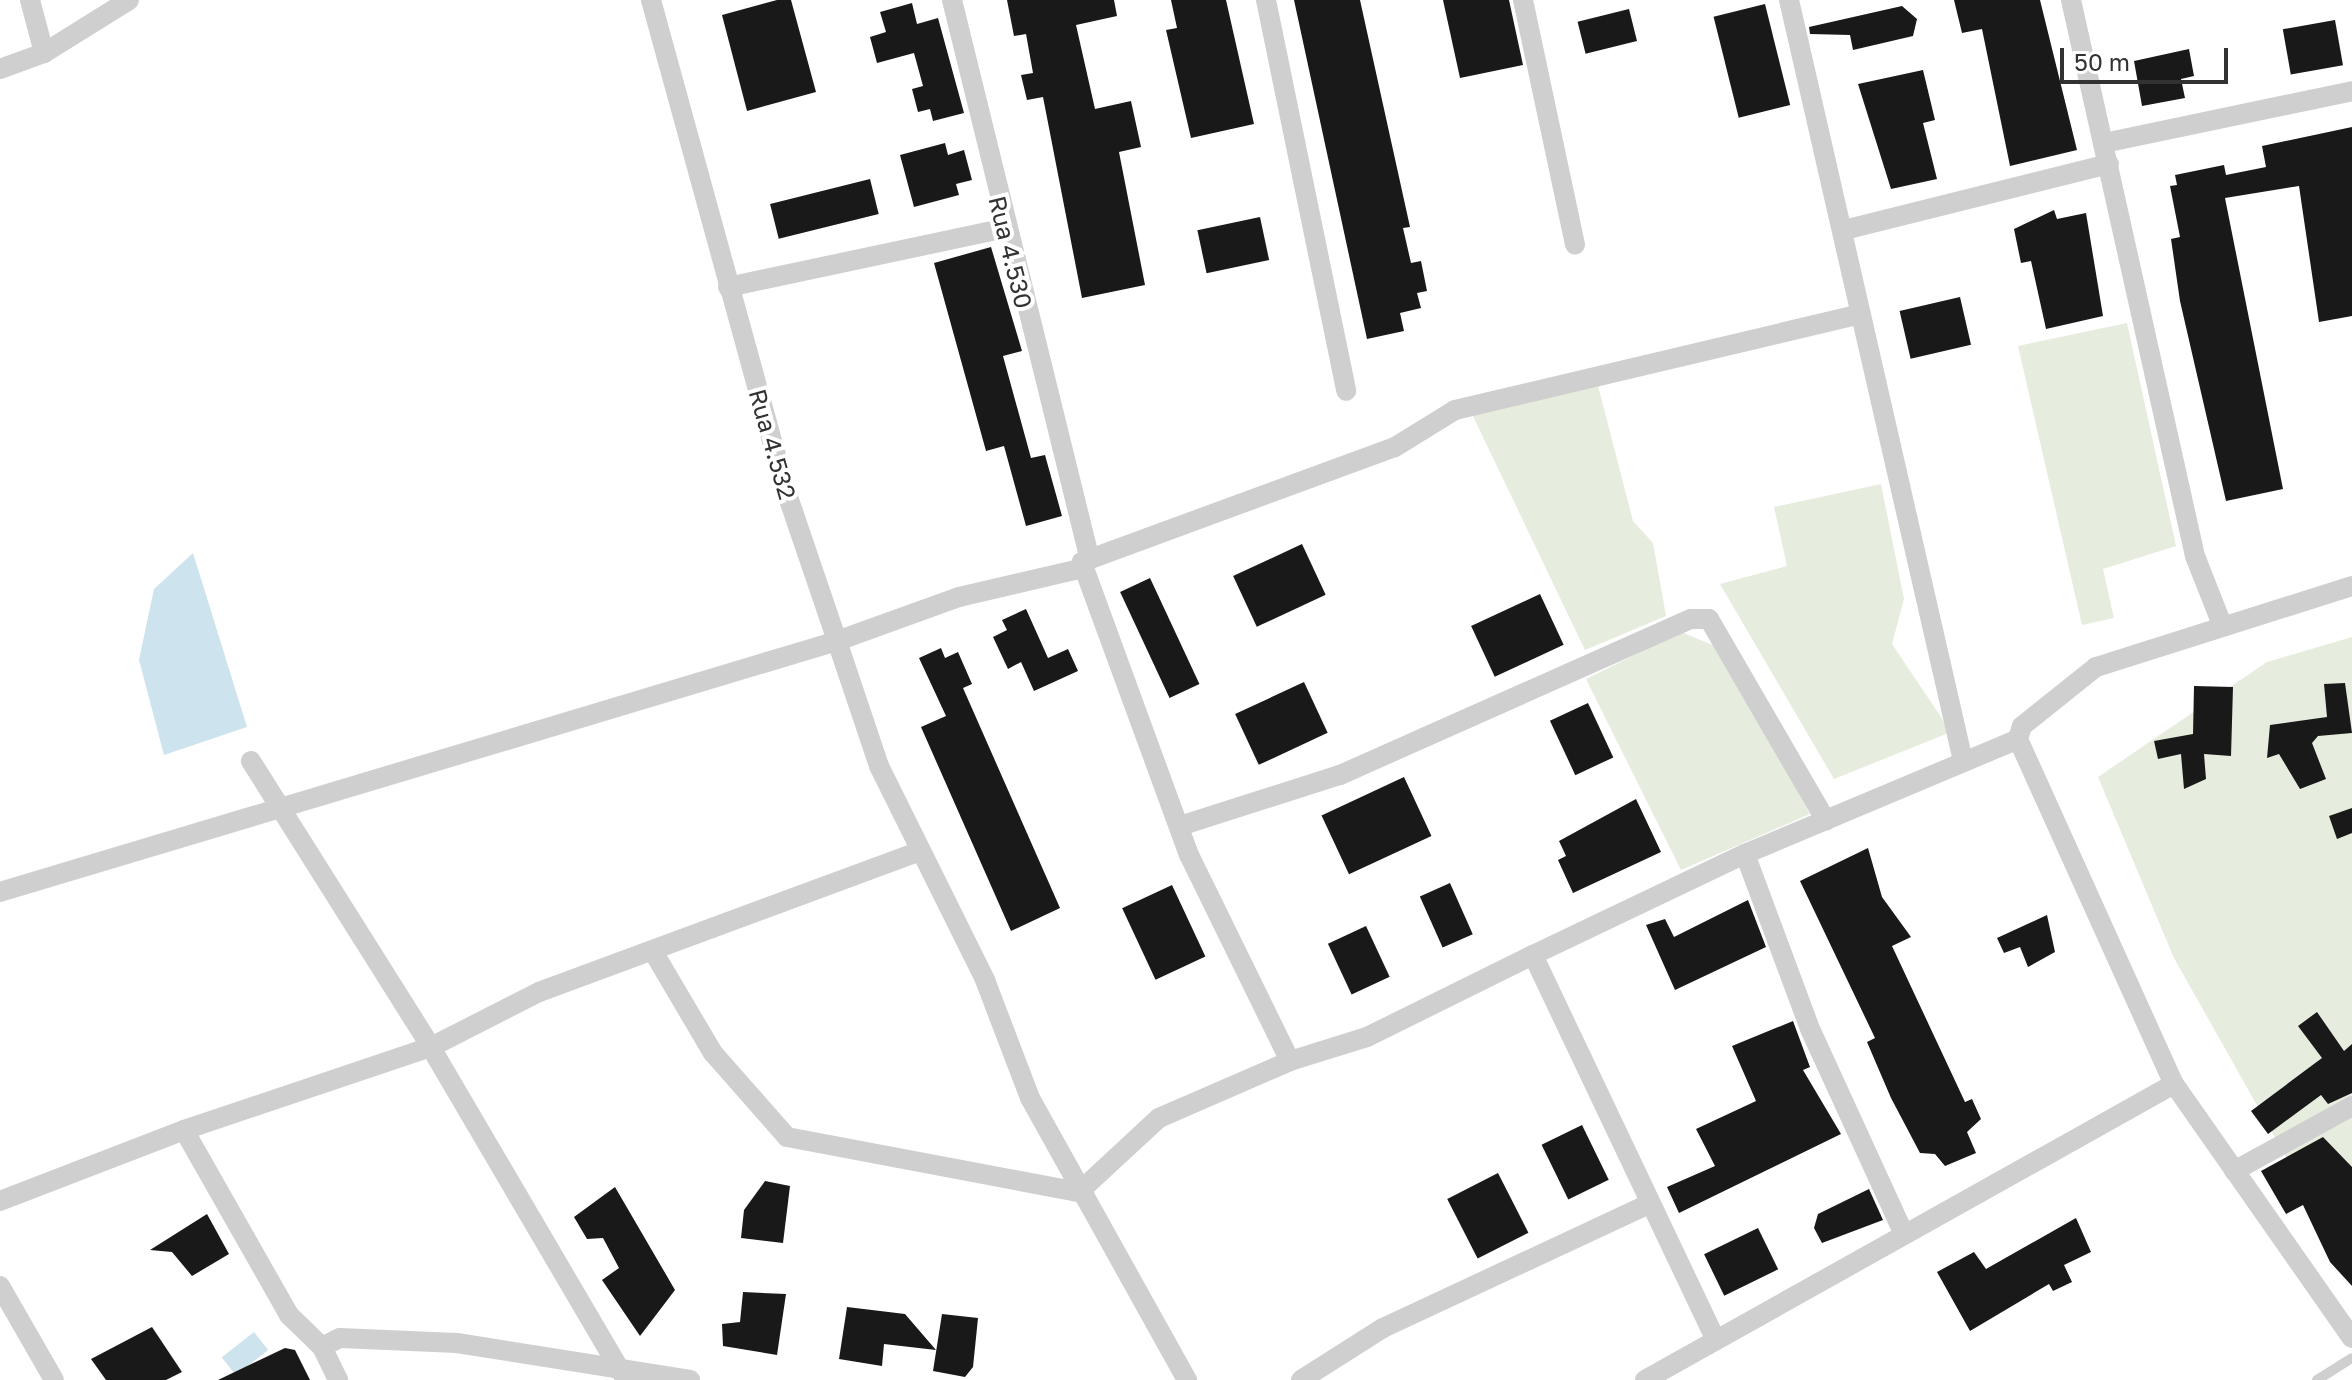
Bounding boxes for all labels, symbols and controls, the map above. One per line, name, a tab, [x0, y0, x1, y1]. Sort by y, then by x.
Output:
scale bar	[2064, 32, 2232, 82]
text: 50 m	[2074, 47, 2130, 76]
street label: Rua 4.530	[983, 193, 1039, 311]
street label: Rua 4.532	[743, 385, 803, 503]

